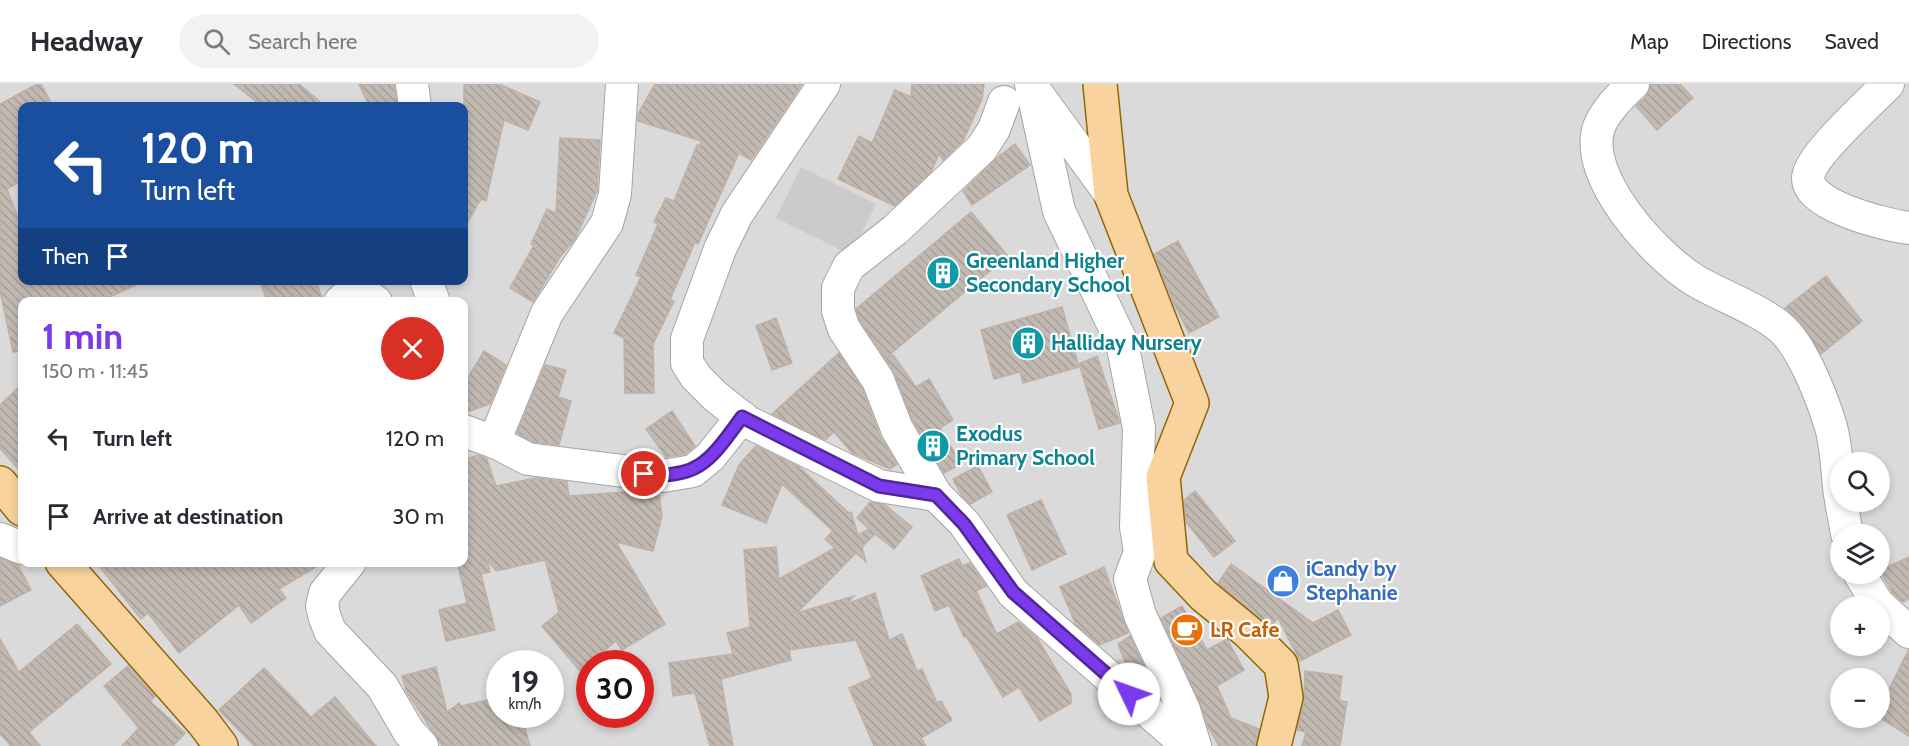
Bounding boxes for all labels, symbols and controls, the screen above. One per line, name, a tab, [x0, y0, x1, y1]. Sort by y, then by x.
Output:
search box	[179, 14, 599, 68]
text: Headway	[30, 24, 143, 58]
icon: search	[200, 25, 233, 58]
text: Search here	[248, 28, 357, 55]
text: Map	[1630, 29, 1669, 54]
text: Directions	[1702, 29, 1791, 54]
text: Saved	[1824, 29, 1879, 54]
text: 120 m	[141, 122, 254, 174]
icon: left	[42, 126, 120, 204]
text: Turn left	[141, 174, 235, 207]
icon: arrive	[101, 240, 134, 273]
text: Then	[42, 243, 89, 270]
place label: Greenland Higher Secondary School	[966, 248, 1131, 297]
building icon: Greenland Higher Secondary School	[925, 255, 961, 291]
text: 1 min	[42, 314, 123, 358]
button: close	[381, 317, 444, 380]
building icon: Halliday Nursery	[1010, 325, 1046, 361]
place label: Halliday Nursery	[1051, 330, 1202, 355]
text: 150 m · 11:45	[42, 359, 149, 383]
place label: Exodus Primary School	[956, 421, 1095, 470]
icon: left	[42, 422, 75, 455]
text: Turn left	[93, 425, 172, 452]
text: 120 m	[386, 425, 444, 452]
building icon: Exodus Primary School	[915, 428, 951, 464]
pin	[618, 448, 669, 499]
map controls	[1830, 452, 1890, 728]
button: search	[1830, 452, 1890, 512]
icon: arrive	[627, 457, 660, 490]
icon: arrive	[42, 500, 75, 533]
text: Arrive at destination	[93, 503, 283, 530]
text: 30 m	[392, 503, 444, 530]
button: layers	[1830, 524, 1890, 584]
place label: iCandy by Stephanie	[1306, 556, 1398, 605]
shop icon: iCandy by Stephanie	[1265, 563, 1301, 599]
button: +	[1830, 596, 1890, 656]
cafe icon: LR Cafe	[1169, 612, 1205, 648]
place label: LR Cafe	[1210, 617, 1280, 642]
speed limit sign: 30	[576, 650, 654, 728]
position arrow	[1097, 662, 1161, 726]
text: 19	[511, 663, 539, 700]
button: −	[1830, 668, 1890, 728]
text: km/h	[509, 695, 541, 713]

